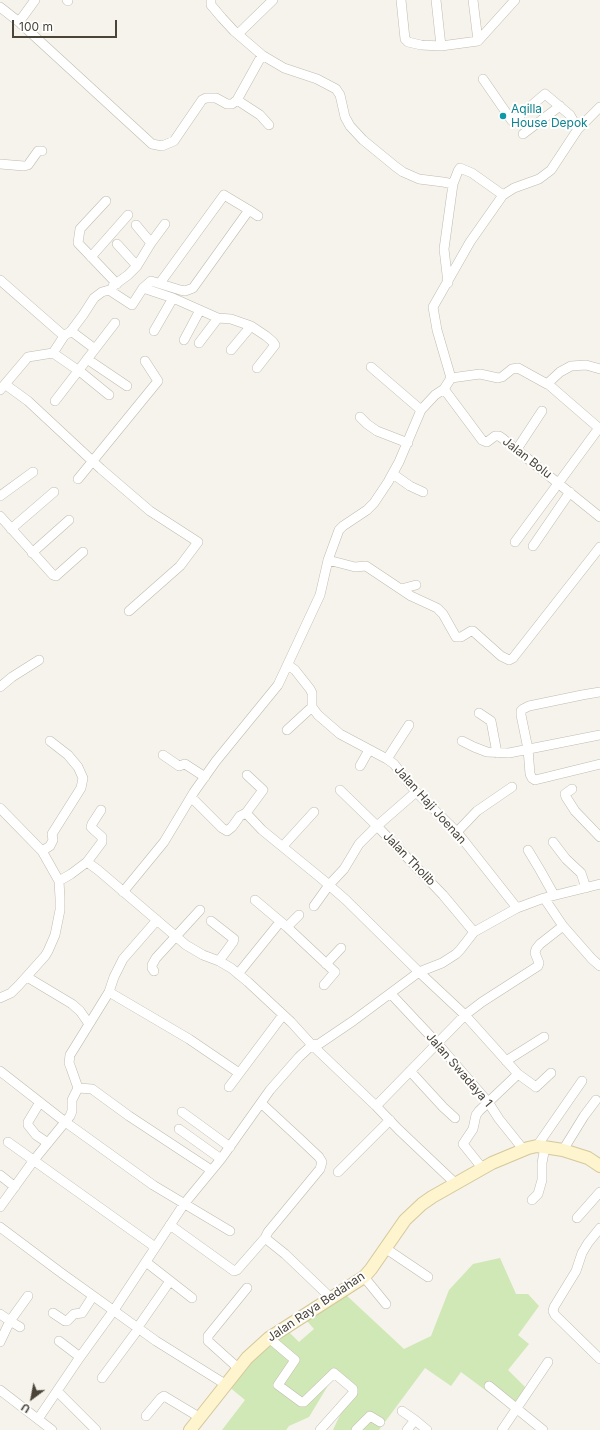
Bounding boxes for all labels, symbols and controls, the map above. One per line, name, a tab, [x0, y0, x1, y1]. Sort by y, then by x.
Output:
scale bar	[14, 12, 119, 38]
text: 100 m	[19, 19, 53, 34]
place label: Aqilla House Depok	[511, 102, 588, 130]
marker: Aqilla House Depok	[498, 111, 508, 121]
street label: Jalan Bolu	[499, 434, 555, 482]
street label: Jalan Haji Joenan	[391, 763, 469, 847]
street label: Jalan Tholib	[380, 829, 438, 889]
street label: Jalan Swadaya 1	[423, 1030, 495, 1110]
street label: Jalan Raya Bedahan	[264, 1269, 368, 1345]
north arrow	[12, 1378, 52, 1418]
text: U	[19, 1400, 33, 1416]

